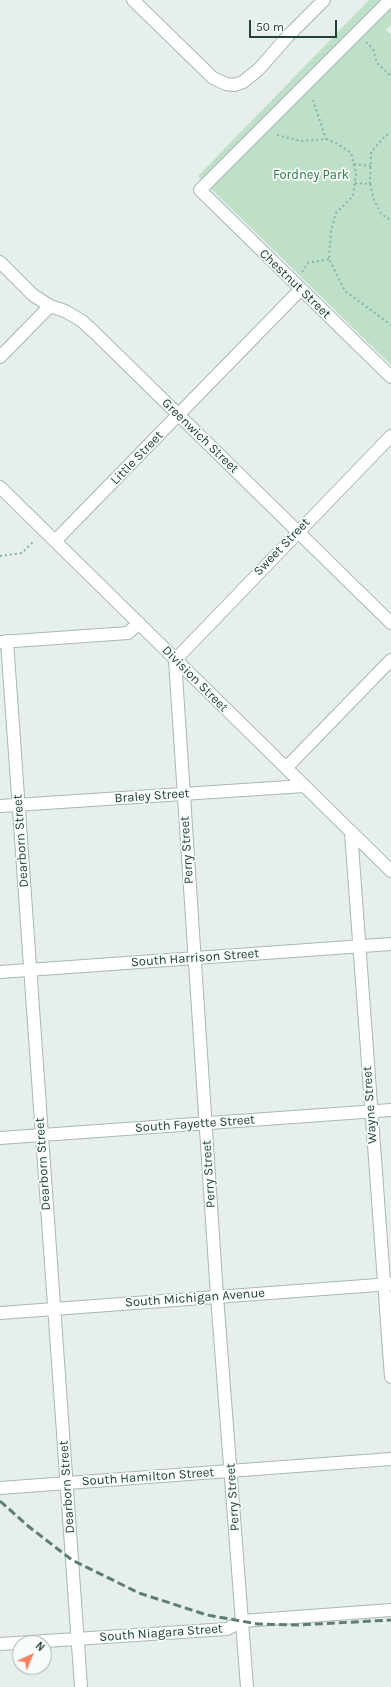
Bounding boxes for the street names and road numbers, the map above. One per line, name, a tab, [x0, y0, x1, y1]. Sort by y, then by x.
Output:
street label: Chestnut Street	[256, 246, 334, 322]
street label: Greenwich Street	[158, 395, 242, 477]
street label: Little Street	[107, 428, 167, 488]
street label: Sweet Street	[251, 515, 313, 579]
street label: Division Street	[159, 643, 231, 715]
street label: Braley Street	[114, 786, 190, 806]
street label: Dearborn Street	[10, 794, 32, 888]
street label: Perry Street	[177, 815, 197, 885]
street label: South Harrison Street	[130, 946, 260, 970]
street label: Wayne Street	[360, 1066, 380, 1144]
street label: South Fayette Street	[134, 1112, 256, 1136]
street label: Dearborn Street	[32, 1117, 54, 1211]
street label: Perry Street	[199, 1139, 219, 1209]
street label: South Michigan Avenue	[125, 1285, 265, 1311]
street label: Dearborn Street	[56, 1440, 78, 1534]
street label: Perry Street	[223, 1462, 243, 1532]
street label: South Hamilton Street	[81, 1465, 215, 1489]
street label: South Niagara Street	[99, 1621, 223, 1645]

